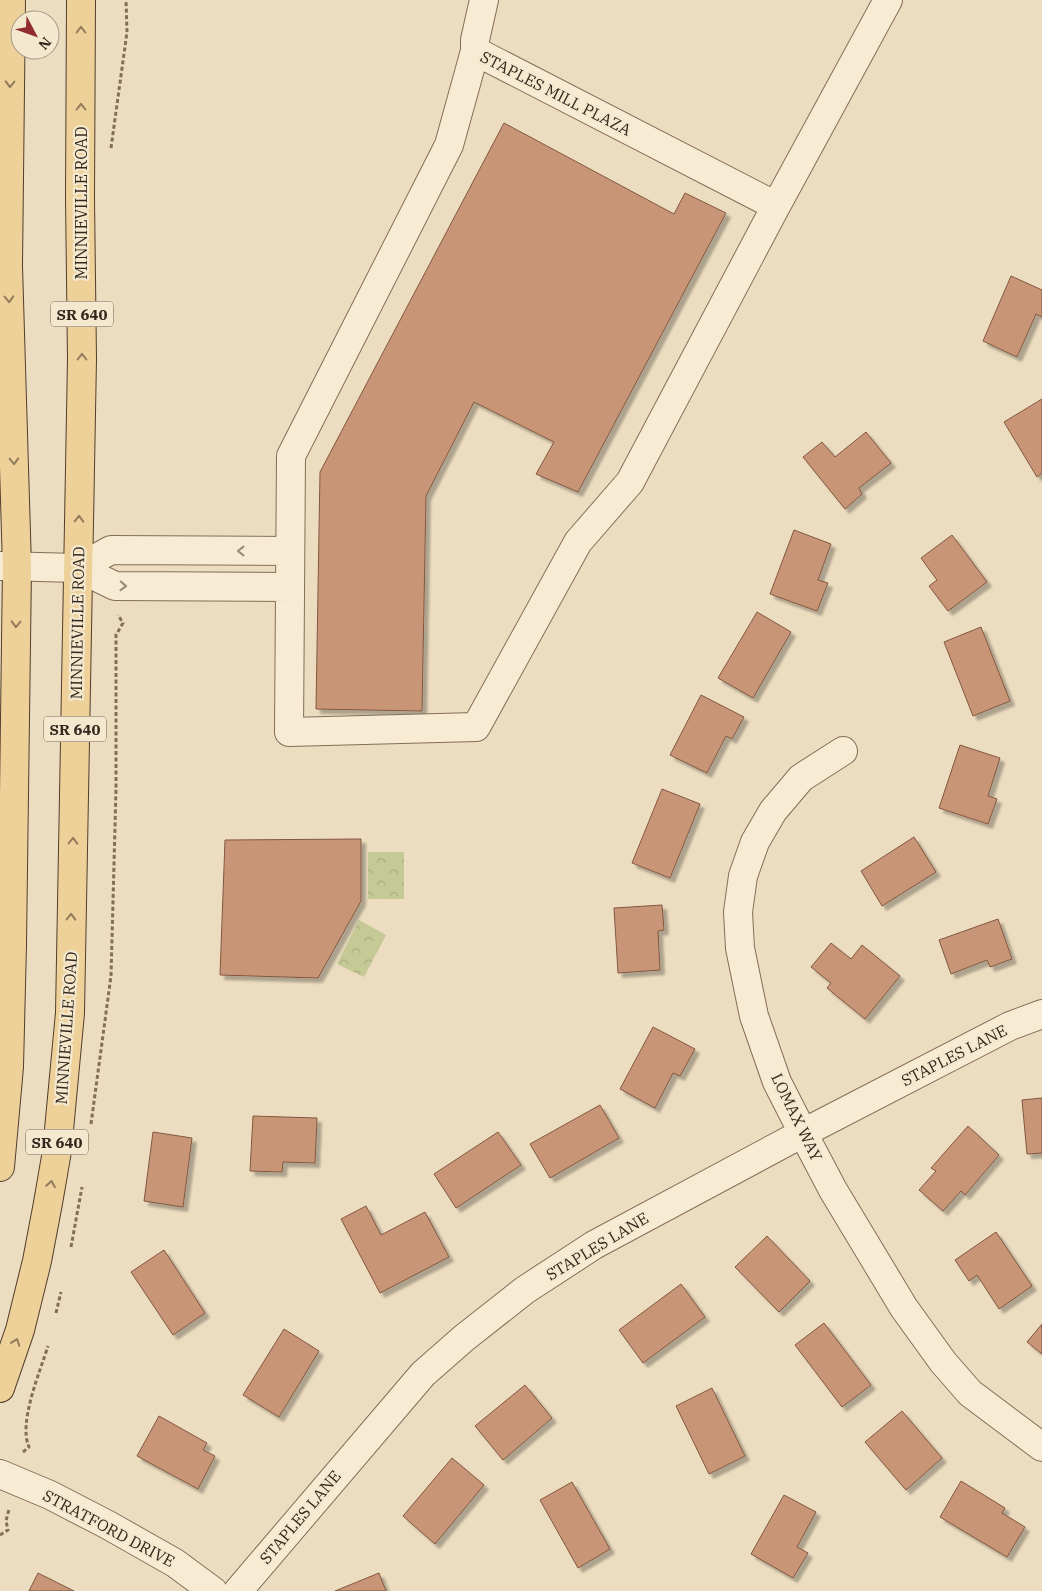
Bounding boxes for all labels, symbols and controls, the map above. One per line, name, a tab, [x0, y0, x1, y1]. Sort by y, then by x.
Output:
north arrow	[10, 10, 60, 60]
one-way arrow	[76, 26, 86, 34]
text: N	[34, 33, 55, 54]
street label: STAPLES MILL PLAZA	[477, 46, 635, 140]
one-way arrow	[5, 80, 15, 88]
one-way arrow	[76, 102, 86, 110]
street label: MINNIEVILLE ROAD	[71, 126, 91, 280]
one-way arrow	[4, 295, 15, 303]
road number: SR 640	[51, 302, 113, 326]
one-way arrow	[77, 352, 87, 360]
one-way arrow	[9, 458, 19, 465]
one-way arrow	[74, 515, 84, 522]
street label: MINNIEVILLE ROAD	[66, 546, 88, 700]
one-way arrow	[237, 546, 245, 556]
one-way arrow	[119, 581, 127, 591]
one-way arrow	[11, 620, 21, 628]
road number: SR 640	[44, 716, 106, 742]
one-way arrow	[68, 837, 78, 844]
one-way arrow	[66, 913, 77, 921]
street label: MINNIEVILLE ROAD	[51, 951, 81, 1105]
street label: STAPLES LANE	[898, 1020, 1010, 1090]
street label: LOMAX WAY	[767, 1070, 827, 1164]
road number: SR 640	[26, 1130, 88, 1154]
one-way arrow	[46, 1179, 56, 1188]
street label: STAPLES LANE	[542, 1208, 652, 1284]
one-way arrow	[10, 1338, 20, 1347]
street label: STAPLES LANE	[255, 1466, 345, 1568]
street label: STRATFORD DRIVE	[40, 1485, 178, 1571]

